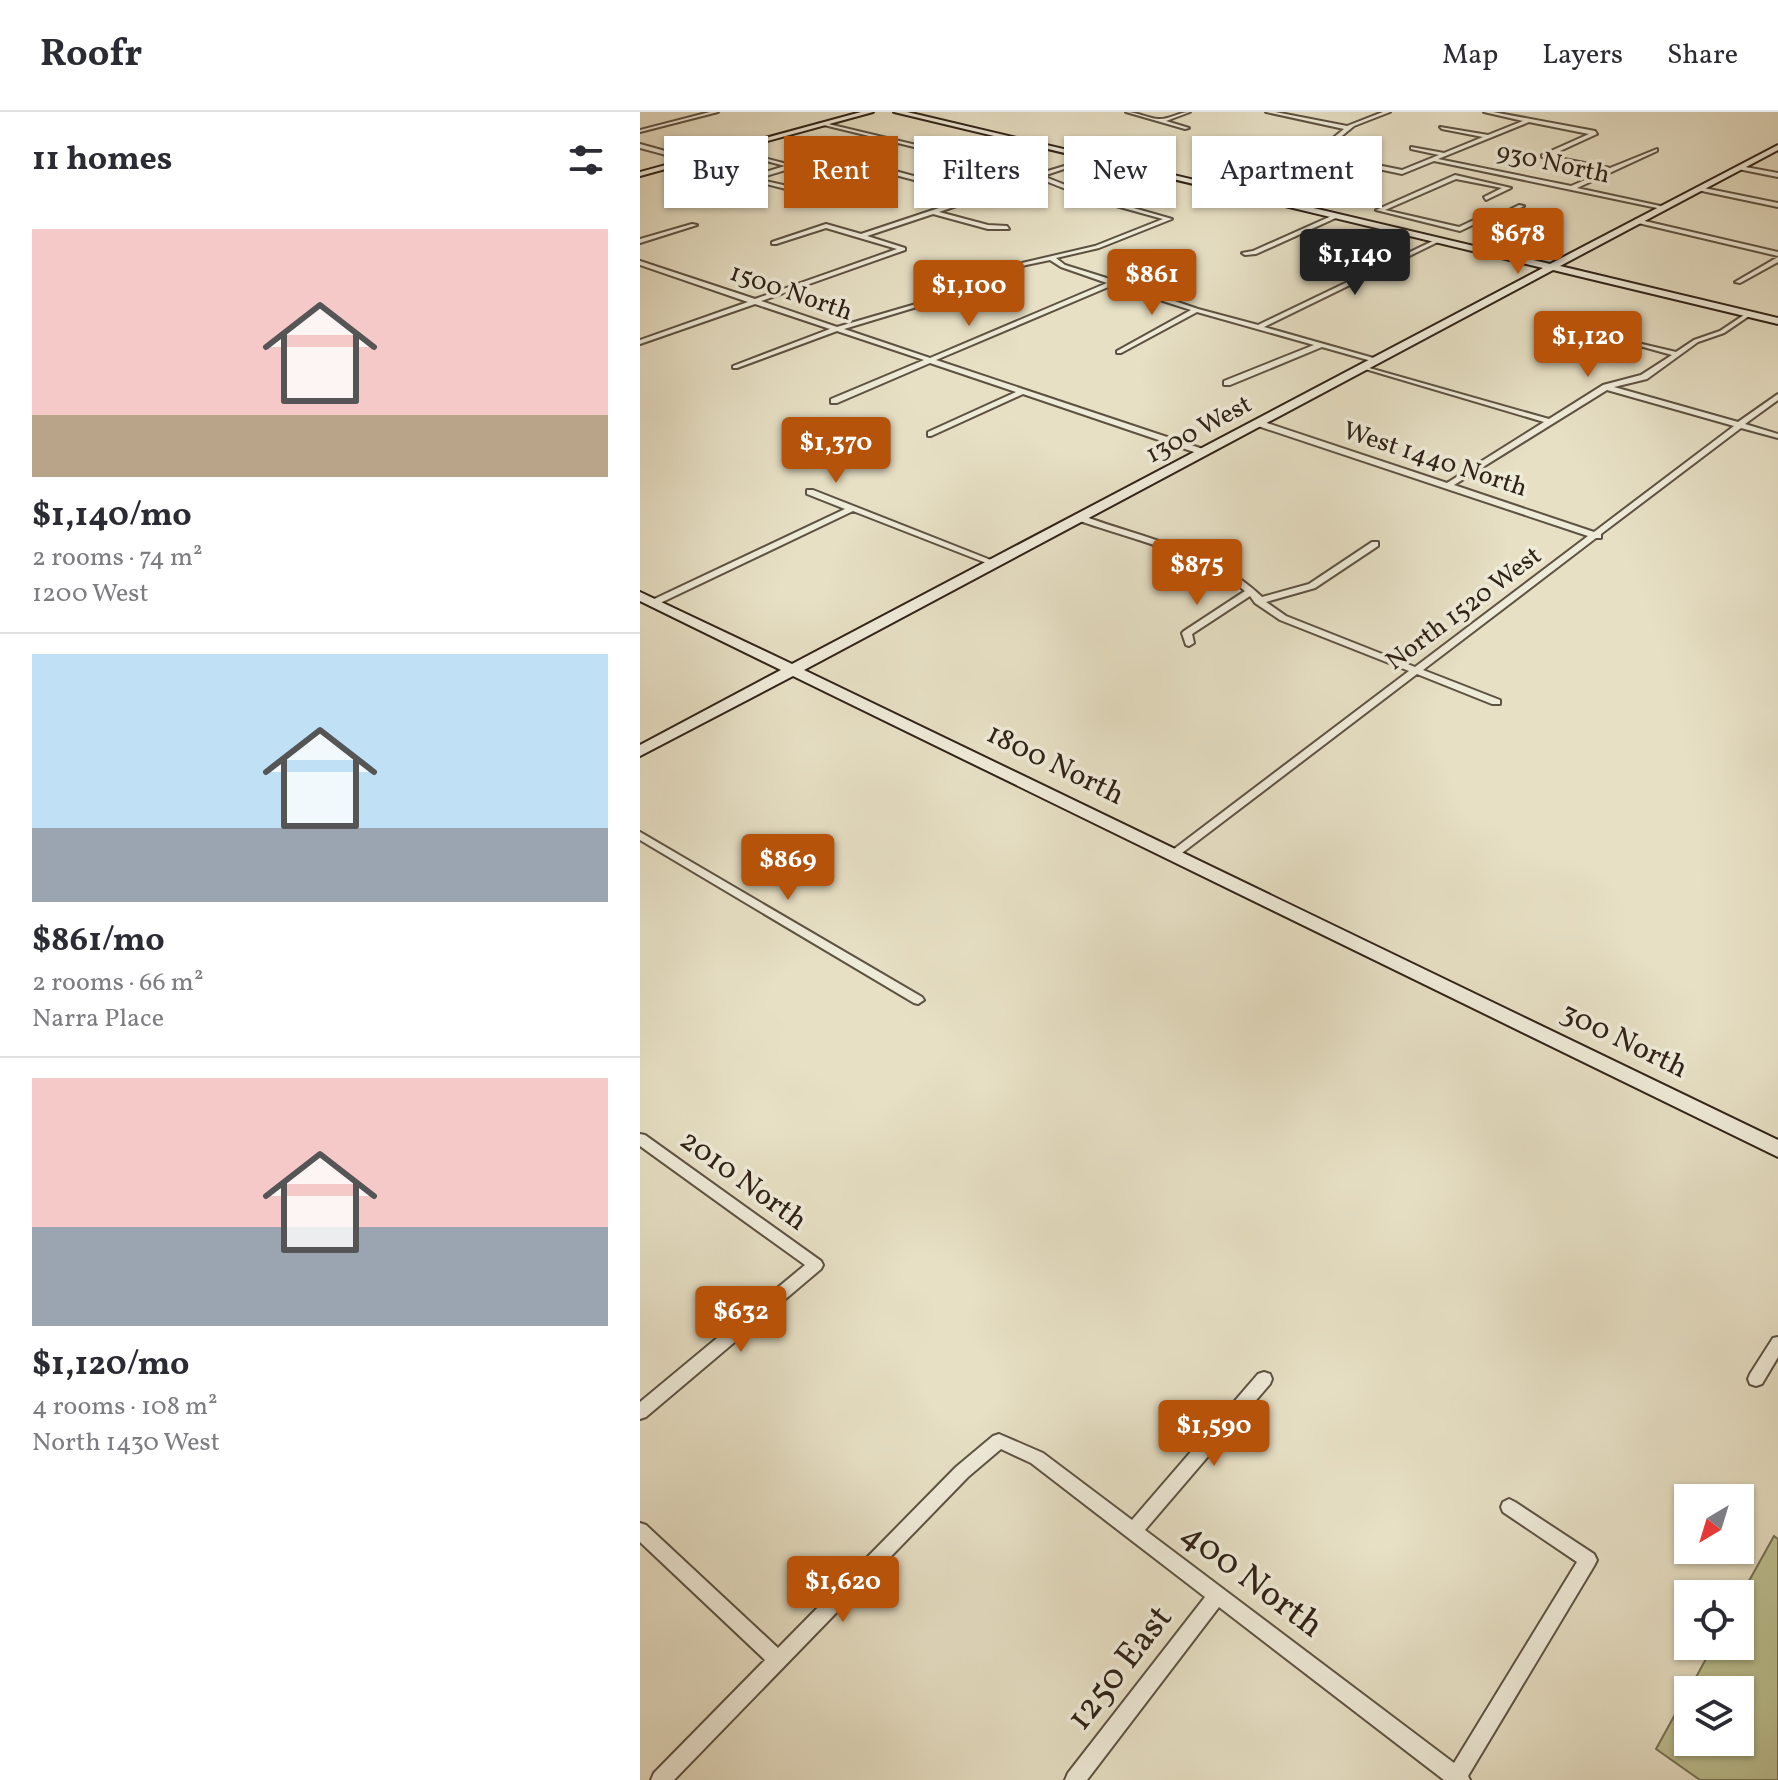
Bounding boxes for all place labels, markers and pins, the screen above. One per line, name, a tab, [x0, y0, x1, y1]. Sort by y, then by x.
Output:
pin: $678	[1471, 208, 1565, 276]
pin: $1,140	[1290, 229, 1420, 297]
pin: $861	[1105, 249, 1199, 317]
pin: $1,100	[904, 260, 1034, 328]
pin: $1,120	[1523, 311, 1653, 379]
pin: $1,370	[771, 417, 901, 485]
pin: $875	[1150, 539, 1244, 607]
pin: $869	[741, 834, 835, 902]
pin: $632	[694, 1286, 788, 1354]
pin: $1,590	[1149, 1400, 1279, 1468]
pin: $1,620	[778, 1556, 908, 1624]

